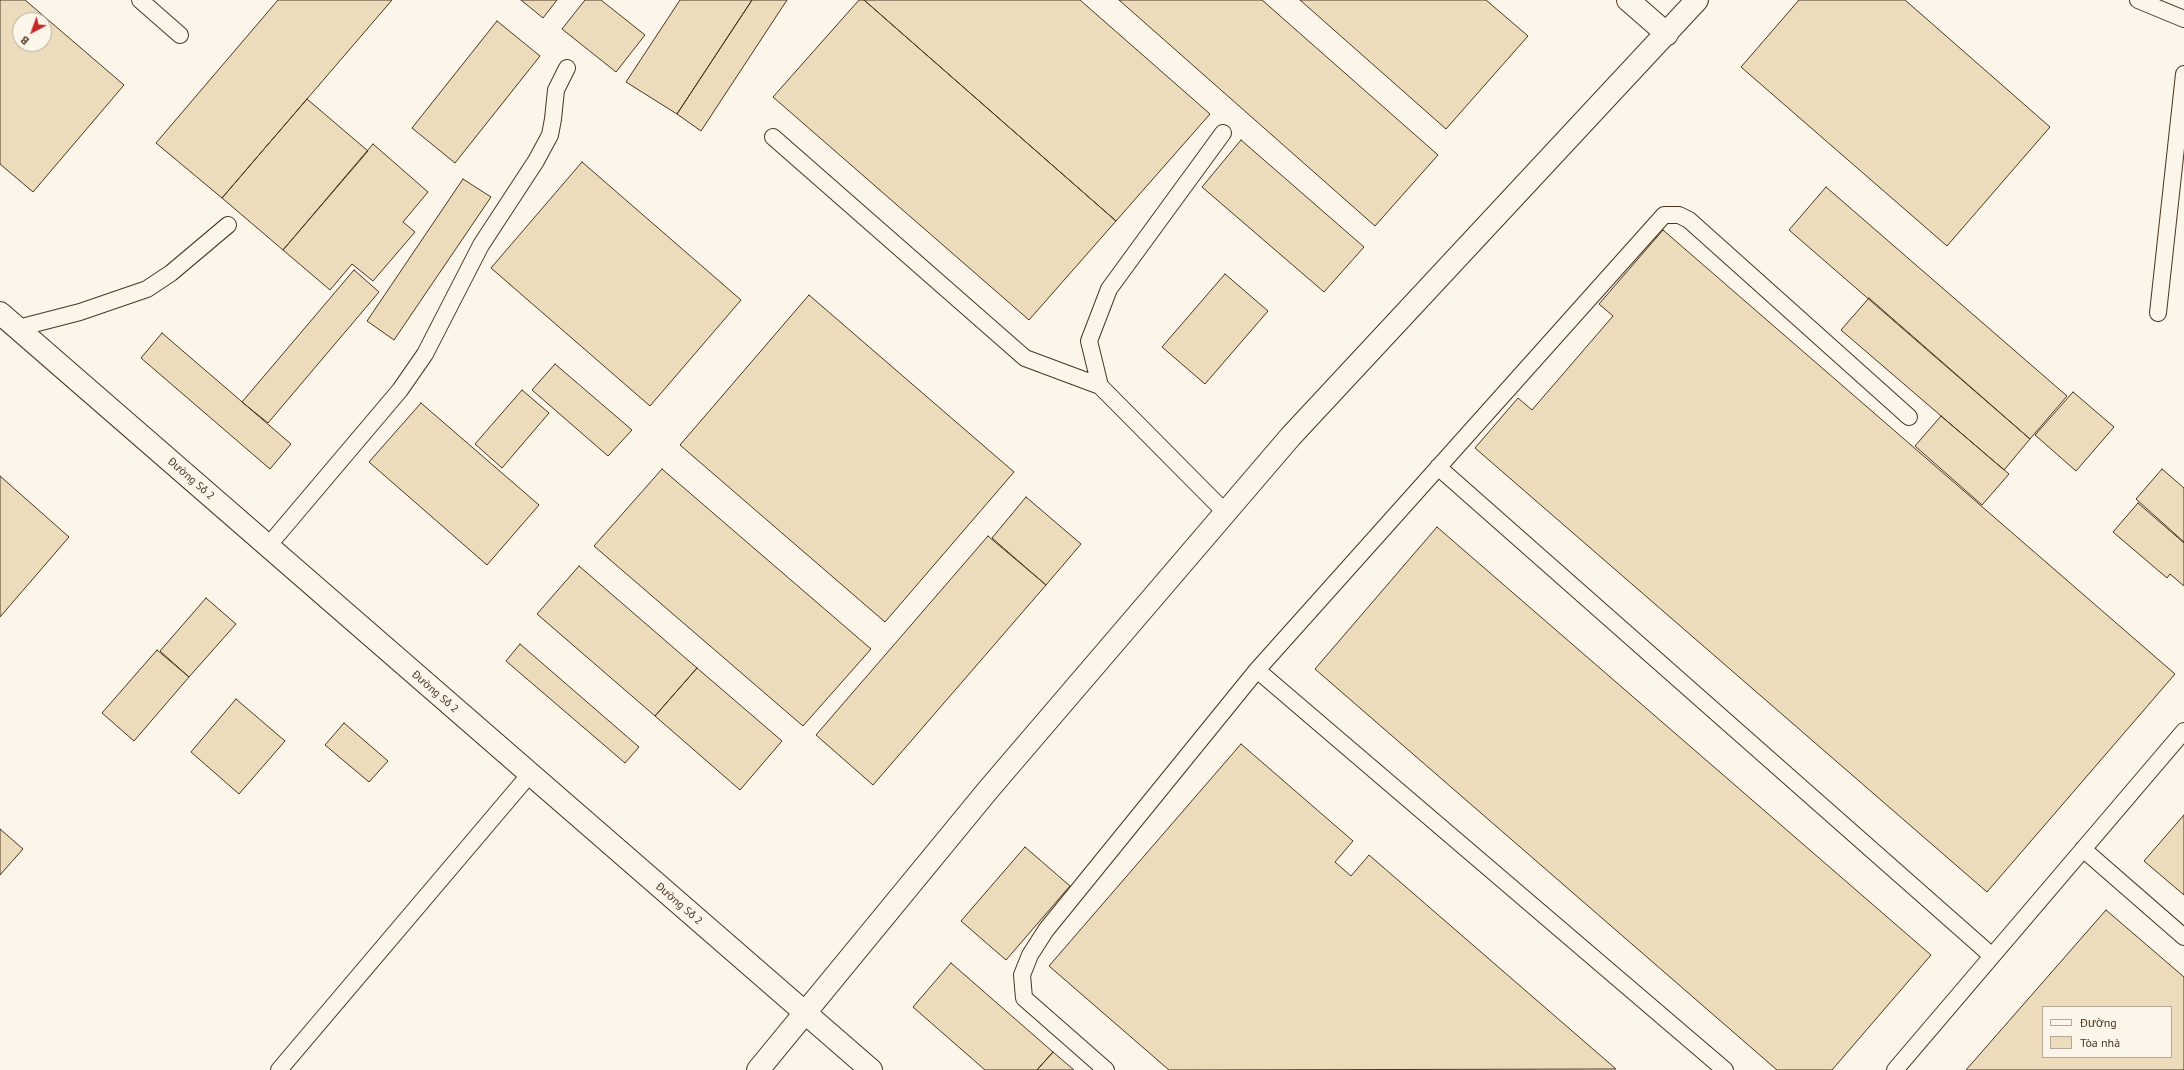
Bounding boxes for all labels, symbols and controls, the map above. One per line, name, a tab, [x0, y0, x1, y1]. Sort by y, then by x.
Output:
north arrow	[12, 12, 52, 52]
text: B	[18, 33, 32, 48]
street label: Đường Số 2	[165, 455, 217, 503]
street label: Đường Số 2	[409, 668, 461, 716]
street label: Đường Số 2	[653, 880, 705, 928]
legend	[2042, 1006, 2172, 1058]
text: Đường	[2080, 1015, 2117, 1030]
text: Tòa nhà	[2080, 1035, 2120, 1050]

